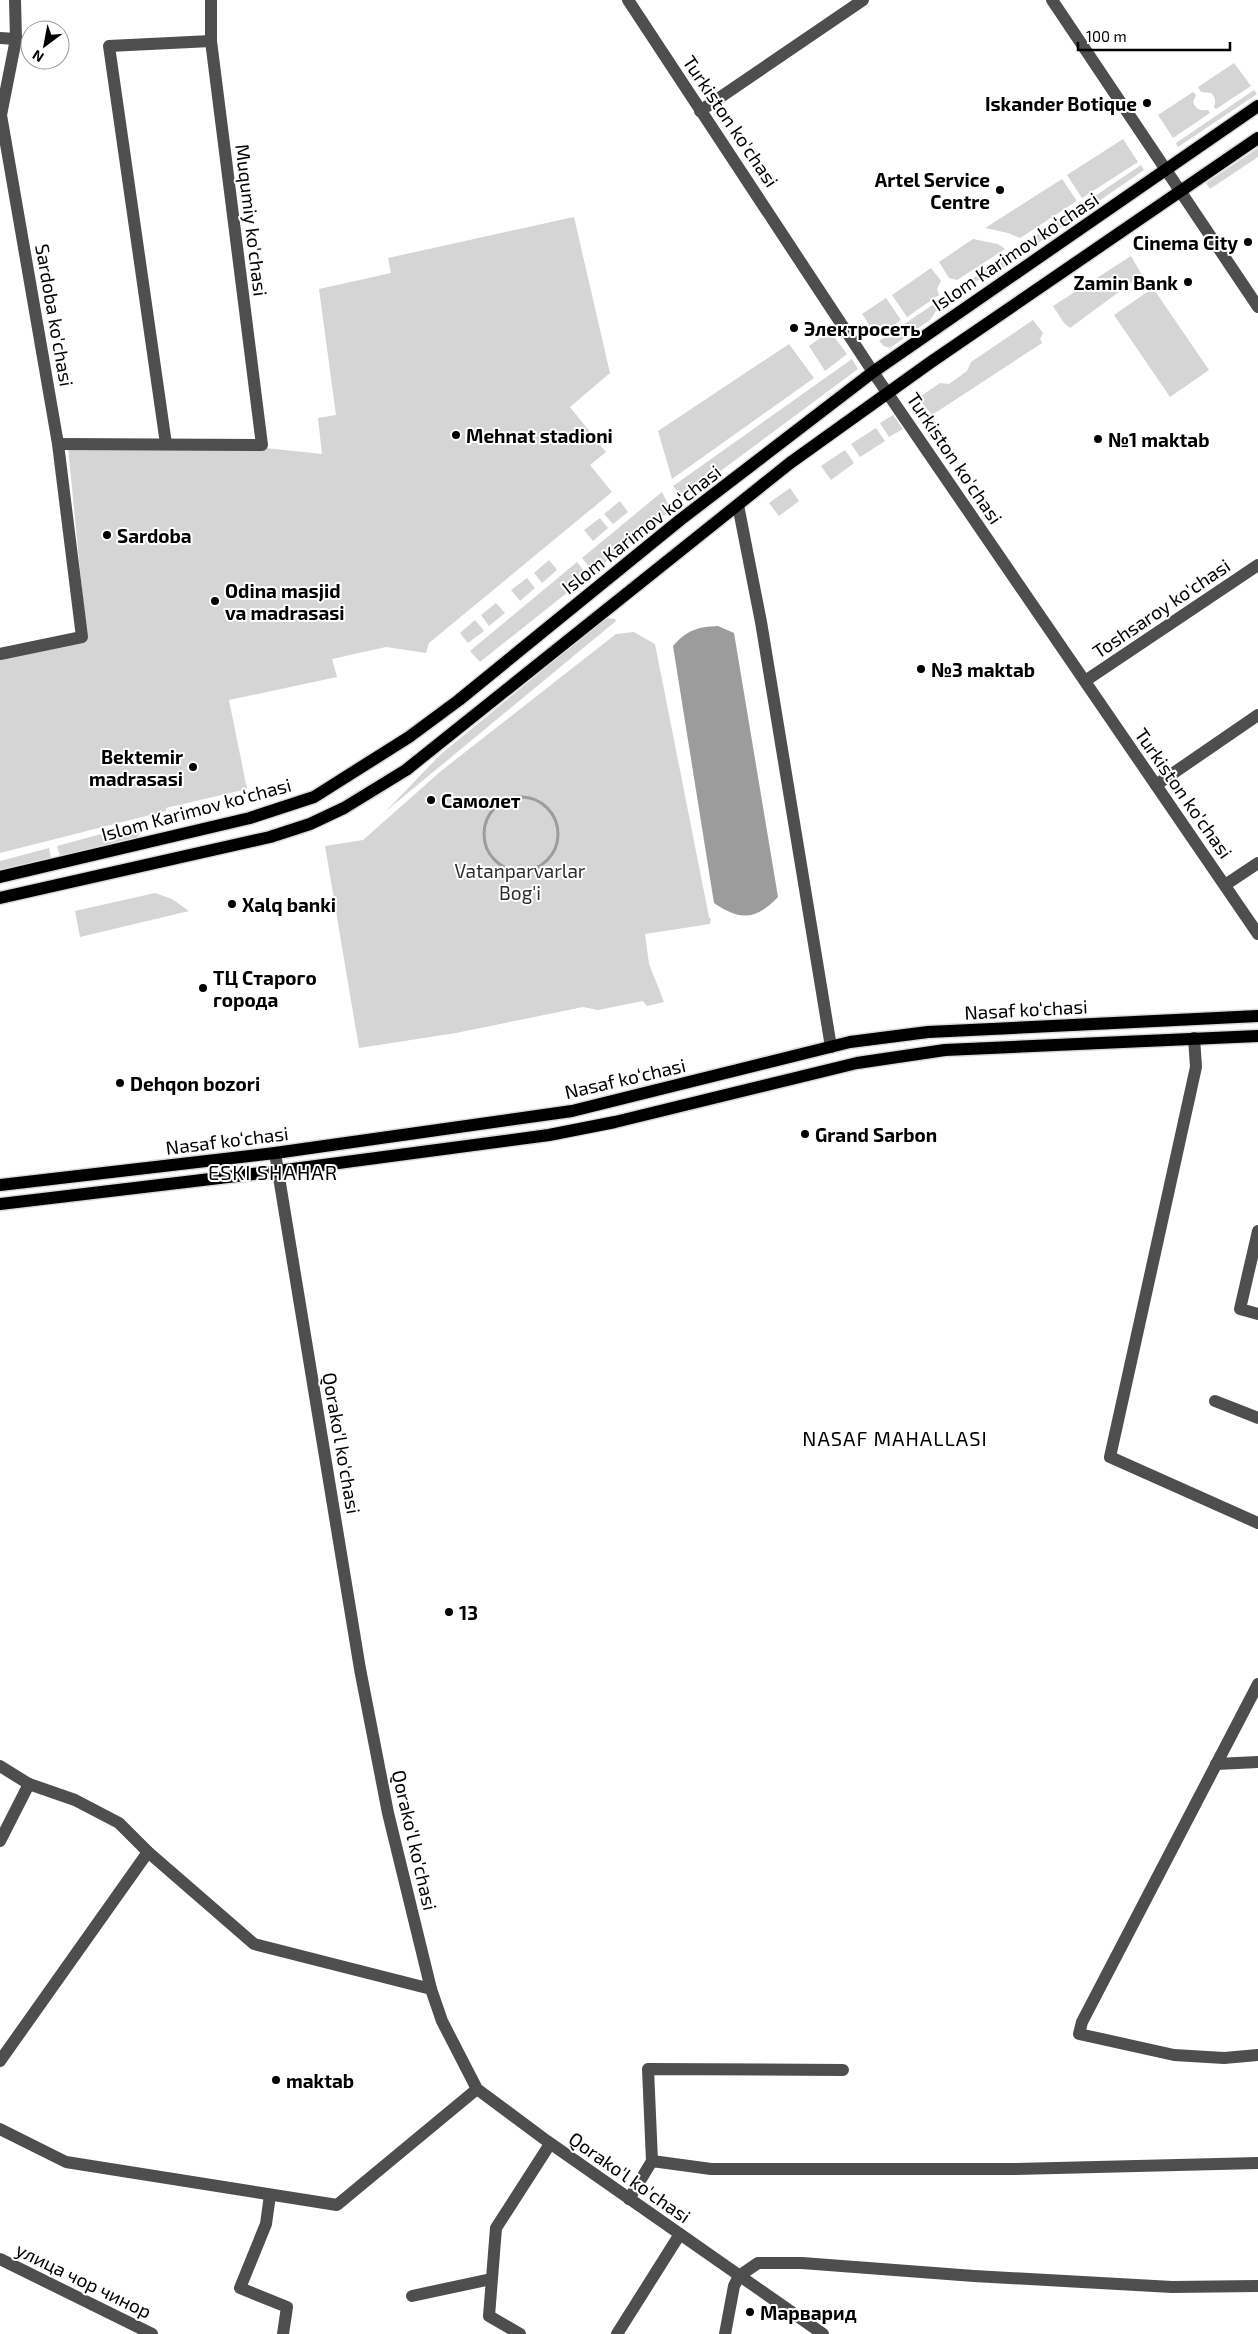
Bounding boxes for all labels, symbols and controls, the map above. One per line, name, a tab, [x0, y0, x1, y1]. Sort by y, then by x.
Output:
north arrow	[20, 20, 70, 70]
scale bar	[1078, 20, 1230, 52]
text: 100 m	[1086, 27, 1127, 45]
text: N	[29, 47, 47, 66]
street label: Turkiston ko'chasi	[678, 51, 784, 191]
place label: Iskander Botique	[985, 92, 1137, 115]
marker: Iskander Botique	[1141, 97, 1153, 109]
street label: Muqumiy ko'chasi	[231, 143, 273, 297]
place label: Artel Service Centre	[875, 168, 990, 213]
marker: Artel Service Centre	[994, 184, 1006, 196]
street label: Islom Karimov ko‘chasi	[927, 187, 1103, 315]
place label: Cinema City	[1133, 231, 1238, 255]
marker: Cinema City	[1242, 236, 1254, 248]
street label: Sardoba ko'chasi	[31, 242, 79, 388]
place label: Zamin Bank	[1073, 271, 1178, 294]
marker: Zamin Bank	[1182, 276, 1194, 288]
place label: Электросеть	[804, 317, 920, 340]
marker: Электросеть	[788, 322, 800, 334]
street label: Turkiston ko'chasi	[902, 388, 1008, 528]
place label: Mehnat stadioni	[466, 424, 613, 447]
place label: №1 maktab	[1108, 428, 1209, 451]
marker: Mehnat stadioni	[450, 429, 462, 441]
marker: №1 maktab	[1092, 433, 1104, 445]
street label: Islom Karimov ko‘chasi	[557, 460, 725, 598]
place label: Sardoba	[117, 524, 192, 547]
marker: Sardoba	[101, 529, 113, 541]
street label: Toshsaroy ko'chasi	[1088, 553, 1234, 663]
place label: Odina masjid va madrasasi	[225, 579, 345, 624]
marker: Odina masjid va madrasasi	[209, 595, 221, 607]
place label: №3 maktab	[931, 658, 1035, 681]
marker: №3 maktab	[915, 663, 927, 675]
street label: Turkiston ko'chasi	[1130, 723, 1238, 863]
place label: Bektemir madrasasi	[89, 745, 183, 790]
marker: Bektemir madrasasi	[187, 761, 199, 773]
street label: Islom Karimov ko‘chasi	[99, 773, 293, 845]
place label: Самолет	[441, 789, 521, 812]
marker: Самолет	[425, 794, 437, 806]
park label: Vatanparvarlar Bog'i	[455, 859, 586, 904]
place label: Xalq banki	[242, 893, 336, 916]
marker: Xalq banki	[226, 898, 238, 910]
place label: ТЦ Старого города	[213, 966, 317, 1011]
marker: ТЦ Старого города	[197, 982, 209, 994]
street label: Nasaf ko‘chasi	[964, 994, 1088, 1024]
street label: Nasaf ko‘chasi	[562, 1053, 688, 1103]
place label: Dehqon bozori	[130, 1072, 260, 1095]
marker: Dehqon bozori	[114, 1077, 126, 1089]
street label: Nasaf ko‘chasi	[164, 1121, 290, 1159]
place label: Grand Sarbon	[815, 1123, 937, 1146]
marker: Grand Sarbon	[799, 1128, 811, 1140]
district label: ESKI SHAHAR	[208, 1160, 338, 1184]
street label: Qorako'l ko'chasi	[318, 1370, 366, 1516]
district label: NASAF MAHALLASI	[802, 1426, 988, 1450]
place label: 13	[459, 1601, 478, 1624]
marker: 13	[443, 1606, 455, 1618]
street label: Qorako'l ko'chasi	[388, 1768, 442, 1912]
place label: maktab	[286, 2069, 354, 2092]
marker: maktab	[270, 2074, 282, 2086]
street label: Qorako'l ko'chasi	[565, 2126, 695, 2228]
street label: улица чор чинор	[12, 2237, 155, 2324]
place label: Марварид	[760, 2301, 857, 2324]
marker: Марварид	[744, 2306, 756, 2318]

